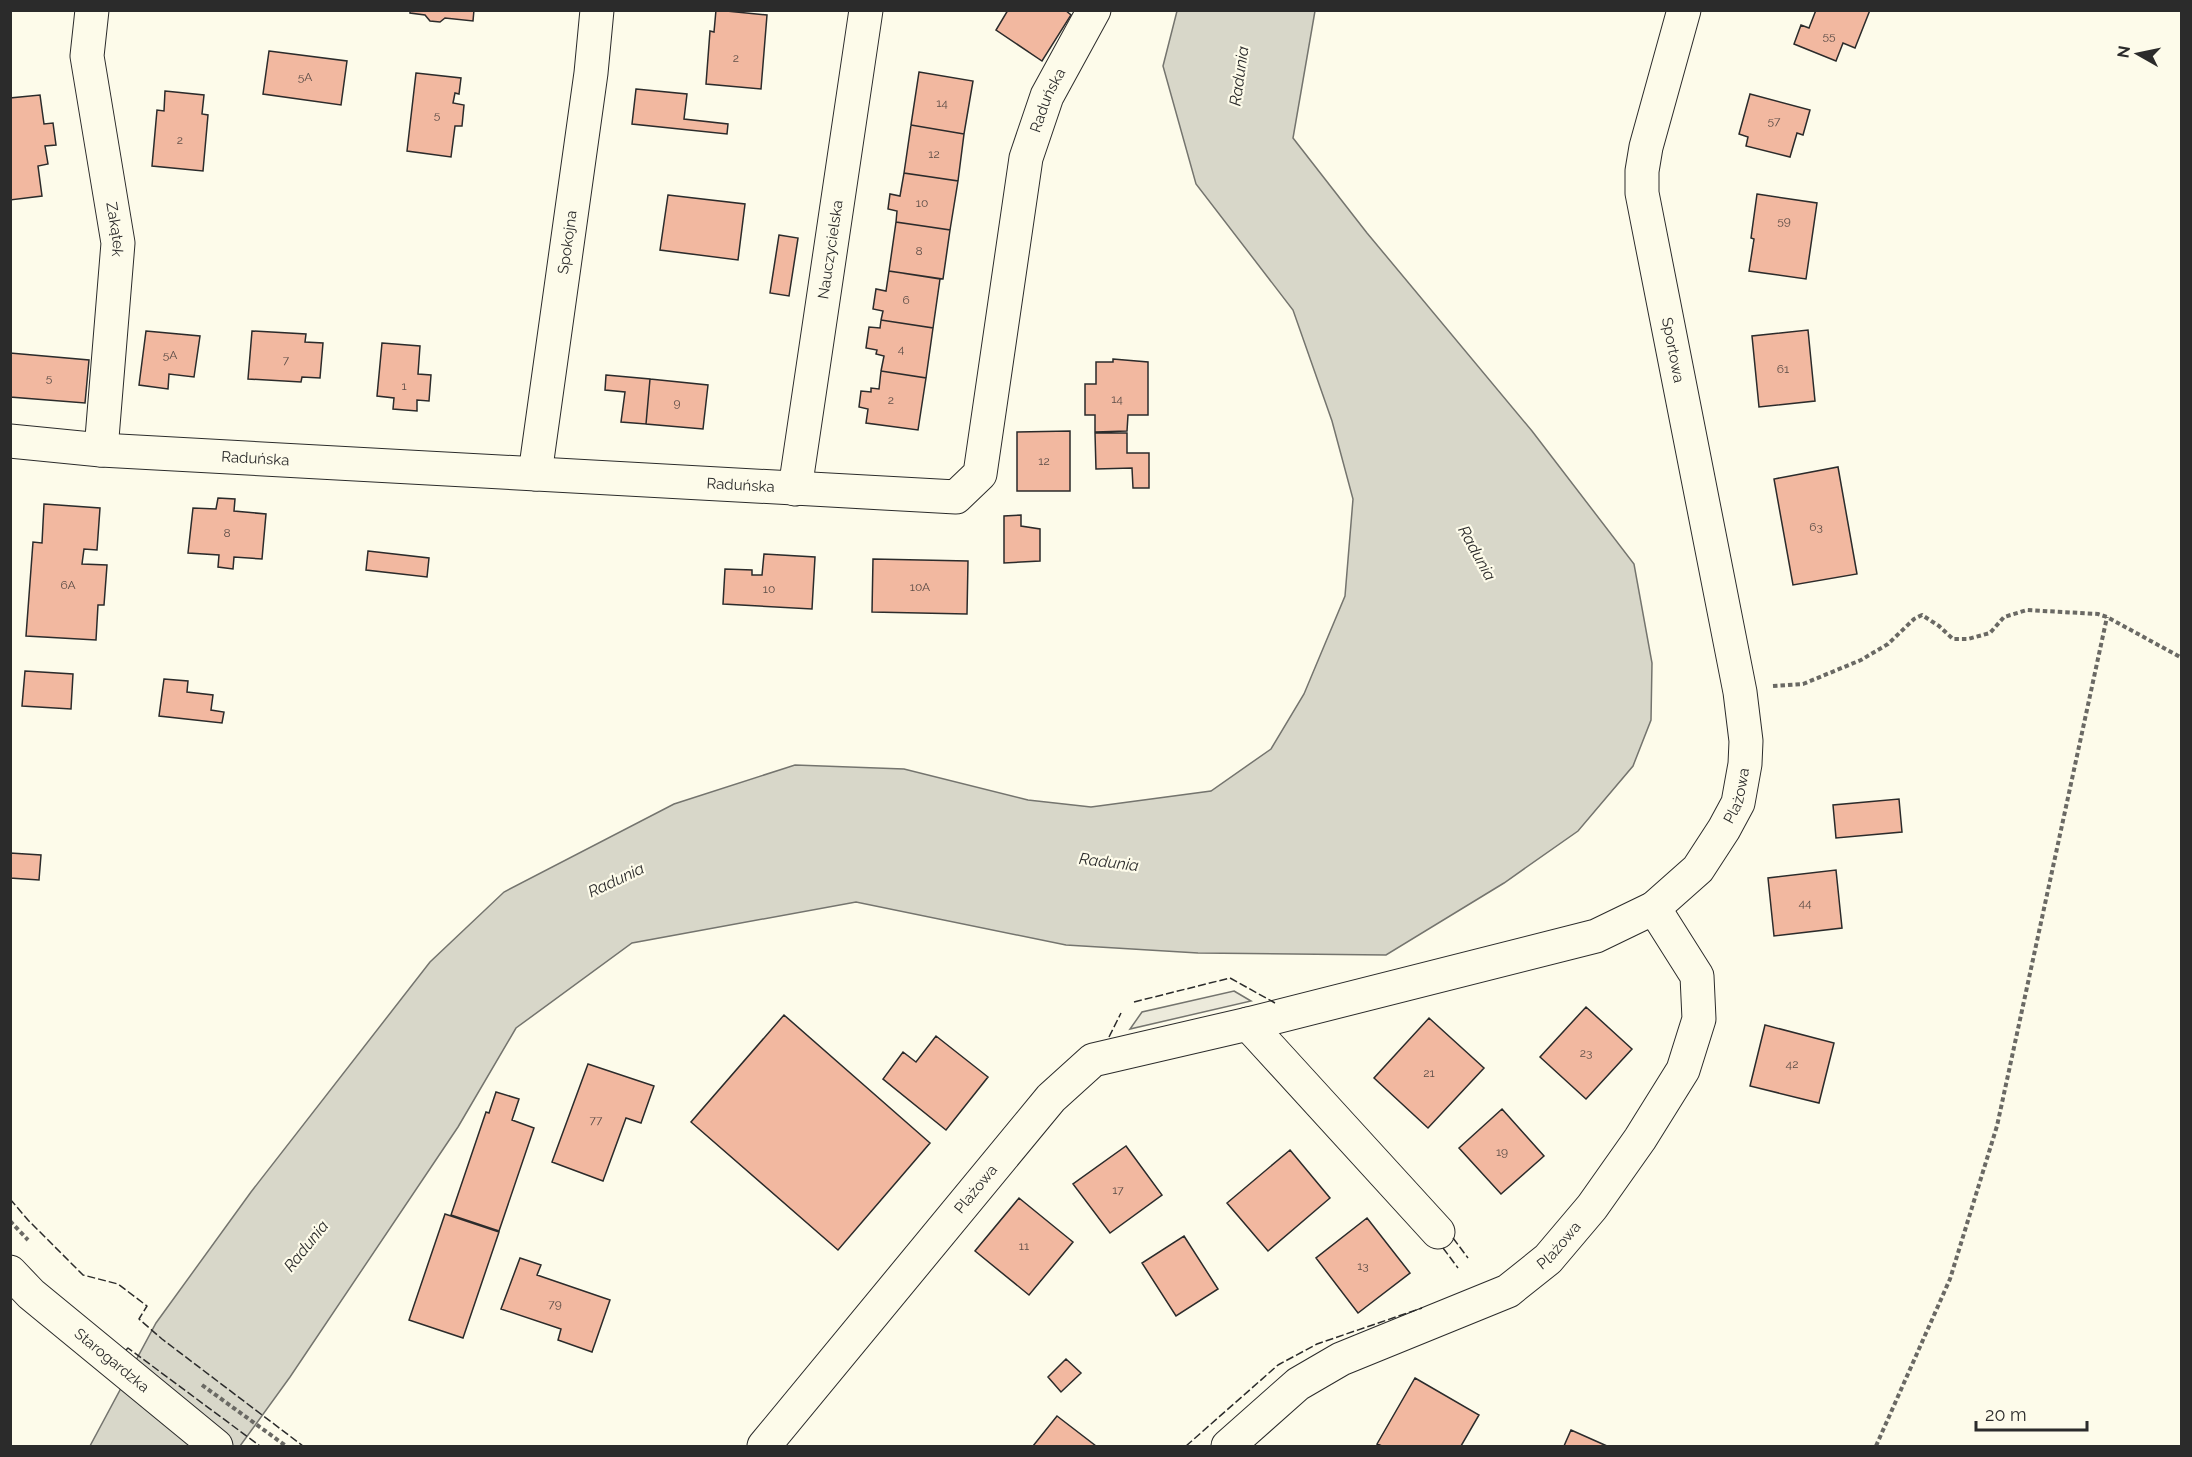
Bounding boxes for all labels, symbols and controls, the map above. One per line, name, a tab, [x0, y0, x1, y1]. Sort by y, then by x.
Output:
north arrow	[2108, 24, 2168, 84]
house number: 55	[1822, 29, 1836, 43]
text: N	[2113, 44, 2134, 59]
water label: Radunia	[1225, 45, 1253, 107]
house number: 2	[733, 51, 739, 65]
street label: Raduńska	[1026, 65, 1069, 135]
house number: 5A	[298, 70, 312, 84]
house number: 14	[936, 96, 948, 110]
house number: 5	[434, 108, 441, 122]
house number: 57	[1768, 114, 1781, 128]
house number: 2	[177, 133, 183, 147]
house number: 12	[928, 147, 940, 161]
house number: 10	[916, 196, 928, 210]
street label: Nauczycielska	[814, 199, 847, 300]
street label: Zakątek	[102, 201, 127, 258]
street label: Spokojna	[554, 209, 581, 275]
house number: 59	[1777, 214, 1791, 228]
house number: 8	[915, 244, 923, 258]
house number: 6	[902, 293, 910, 307]
street label: Sportowa	[1658, 316, 1688, 384]
house number: 4	[898, 342, 905, 356]
house number: 5A	[163, 348, 177, 362]
house number: 7	[283, 353, 290, 367]
house number: 61	[1777, 362, 1789, 376]
house number: 5	[46, 371, 53, 385]
house number: 1	[401, 379, 407, 393]
house number: 14	[1111, 392, 1123, 406]
house number: 2	[888, 393, 894, 407]
house number: 9	[673, 396, 681, 410]
street label: Raduńska	[221, 448, 290, 469]
house number: 12	[1038, 454, 1050, 468]
street label: Raduńska	[706, 474, 775, 496]
house number: 63	[1809, 520, 1823, 534]
water label: Radunia	[1454, 522, 1500, 584]
house number: 8	[223, 526, 231, 540]
house number: 6A	[60, 578, 76, 592]
house number: 10A	[910, 580, 930, 594]
house number: 10	[763, 582, 775, 596]
street label: Plażowa	[1720, 766, 1753, 827]
water label: Radunia	[1078, 849, 1140, 875]
water label: Radunia	[585, 859, 648, 901]
house number: 44	[1798, 896, 1812, 910]
house number: 23	[1580, 1046, 1592, 1060]
house number: 42	[1786, 1057, 1798, 1071]
house number: 21	[1423, 1066, 1435, 1080]
house number: 77	[590, 1113, 603, 1127]
house number: 19	[1496, 1145, 1508, 1159]
street label: Plażowa	[951, 1161, 1001, 1217]
house number: 17	[1112, 1183, 1124, 1197]
water label: Radunia	[280, 1216, 333, 1275]
street label: Plażowa	[1533, 1218, 1585, 1273]
house number: 11	[1019, 1239, 1029, 1253]
house number: 13	[1357, 1259, 1369, 1273]
house number: 79	[548, 1297, 562, 1311]
street label: Starogardzka	[71, 1324, 153, 1396]
scale bar	[1976, 1394, 2087, 1432]
text: 20 m	[1985, 1404, 2027, 1425]

